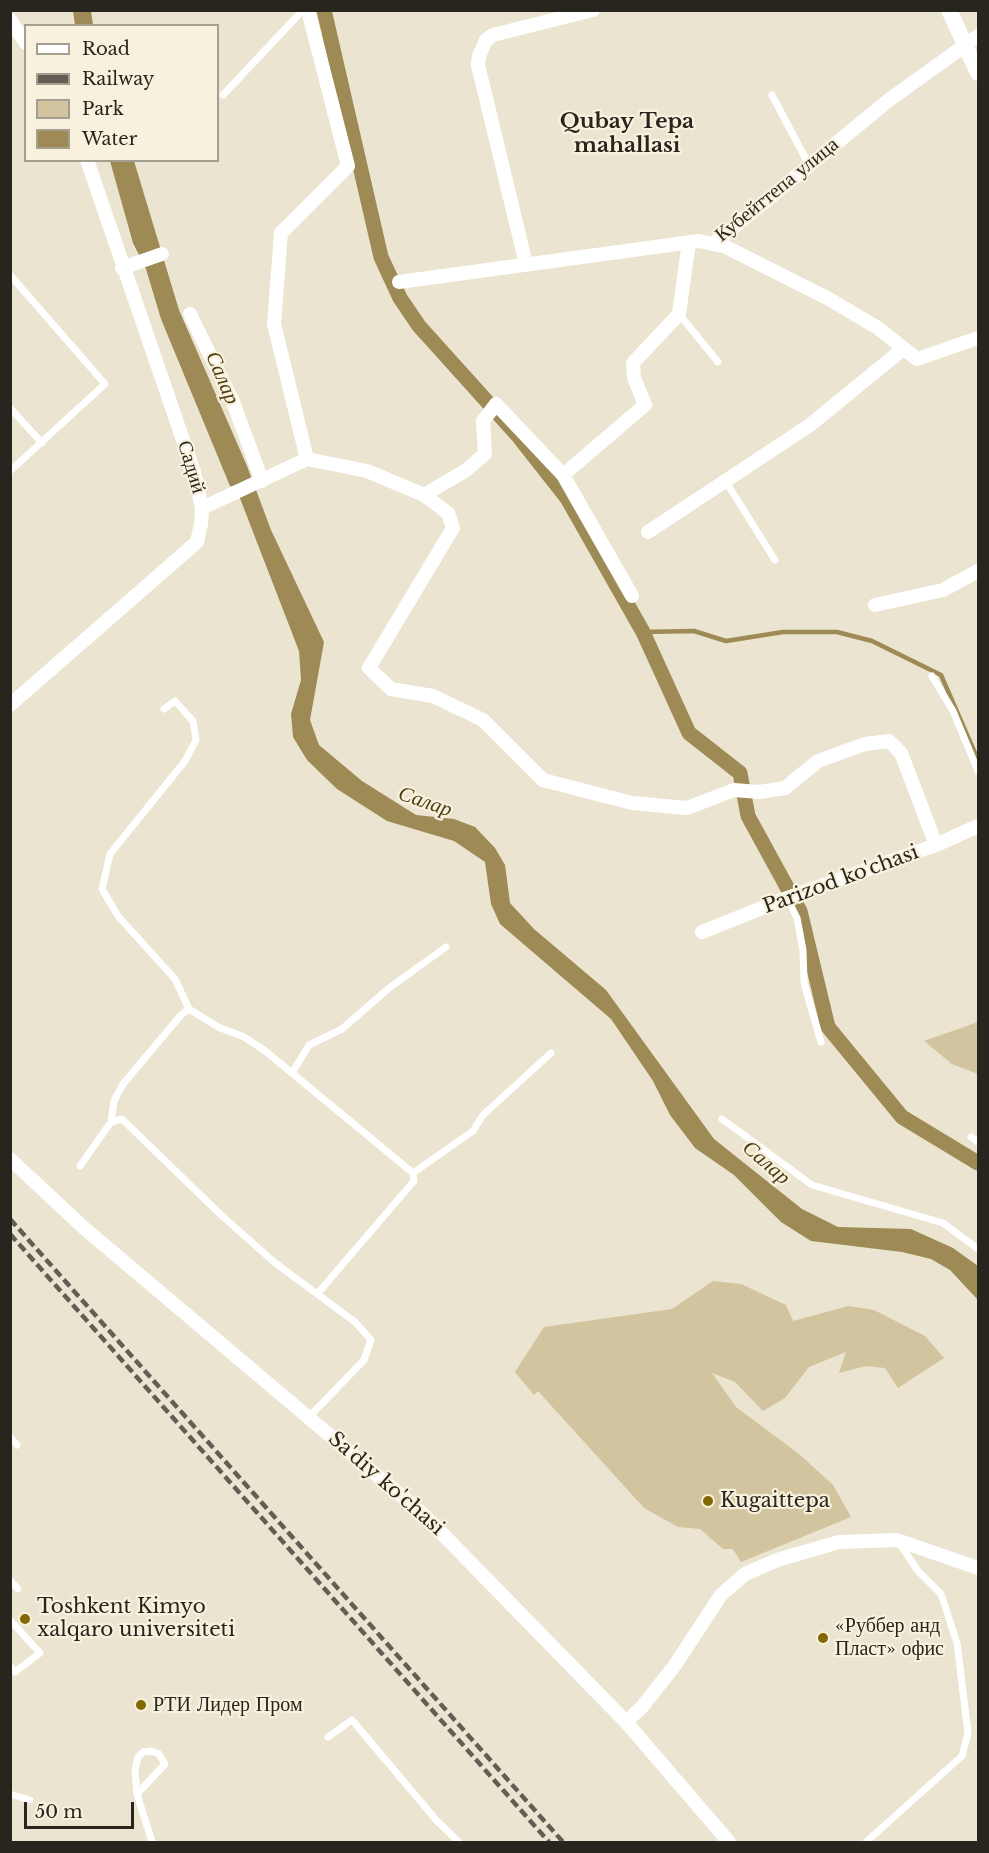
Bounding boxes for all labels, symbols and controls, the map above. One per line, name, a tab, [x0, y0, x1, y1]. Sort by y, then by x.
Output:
legend	[24, 24, 219, 162]
text: Road	[82, 38, 130, 60]
text: Railway	[82, 68, 154, 90]
text: Park	[82, 98, 124, 120]
district label: Qubay Tepa mahallasi	[560, 109, 694, 159]
text: Water	[82, 128, 137, 150]
street label: Кубейттепа улица	[710, 133, 844, 247]
water label: Салар	[200, 348, 244, 408]
street label: Садий	[172, 438, 210, 496]
water label: Салар	[395, 781, 455, 823]
street label: Parizod ko'chasi	[760, 841, 922, 919]
water label: Салар	[737, 1135, 795, 1191]
street label: Sa'diy ko'chasi	[323, 1427, 449, 1541]
place label: Kugaittepa	[720, 1489, 830, 1513]
marker: Kugaittepa	[701, 1494, 715, 1508]
place label: Toshkent Kimyo xalqaro universiteti	[37, 1595, 235, 1642]
marker: Toshkent Kimyo xalqaro universiteti	[18, 1612, 32, 1626]
place label: «Руббер анд Пласт» офис	[835, 1614, 944, 1661]
marker: «Руббер анд Пласт» офис	[816, 1631, 830, 1645]
place label: РТИ Лидер Пром	[153, 1693, 303, 1717]
marker: РТИ Лидер Пром	[134, 1698, 148, 1712]
scale bar	[27, 1790, 136, 1828]
text: 50 m	[35, 1801, 83, 1823]

